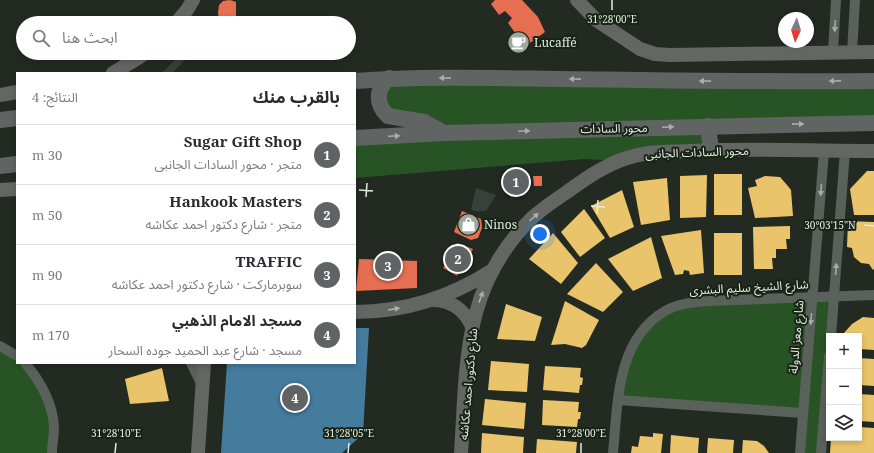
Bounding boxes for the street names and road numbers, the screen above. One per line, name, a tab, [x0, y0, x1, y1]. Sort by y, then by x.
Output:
street label: محور السادات	[580, 119, 648, 137]
street label: محور السادات الجانبى	[645, 142, 749, 162]
street label: شارع الشيخ سليم البشرى	[689, 275, 809, 300]
street label: شارع معز الدولة	[784, 300, 809, 374]
street label: شارع دكتور احمد عكاشه	[455, 327, 482, 441]

